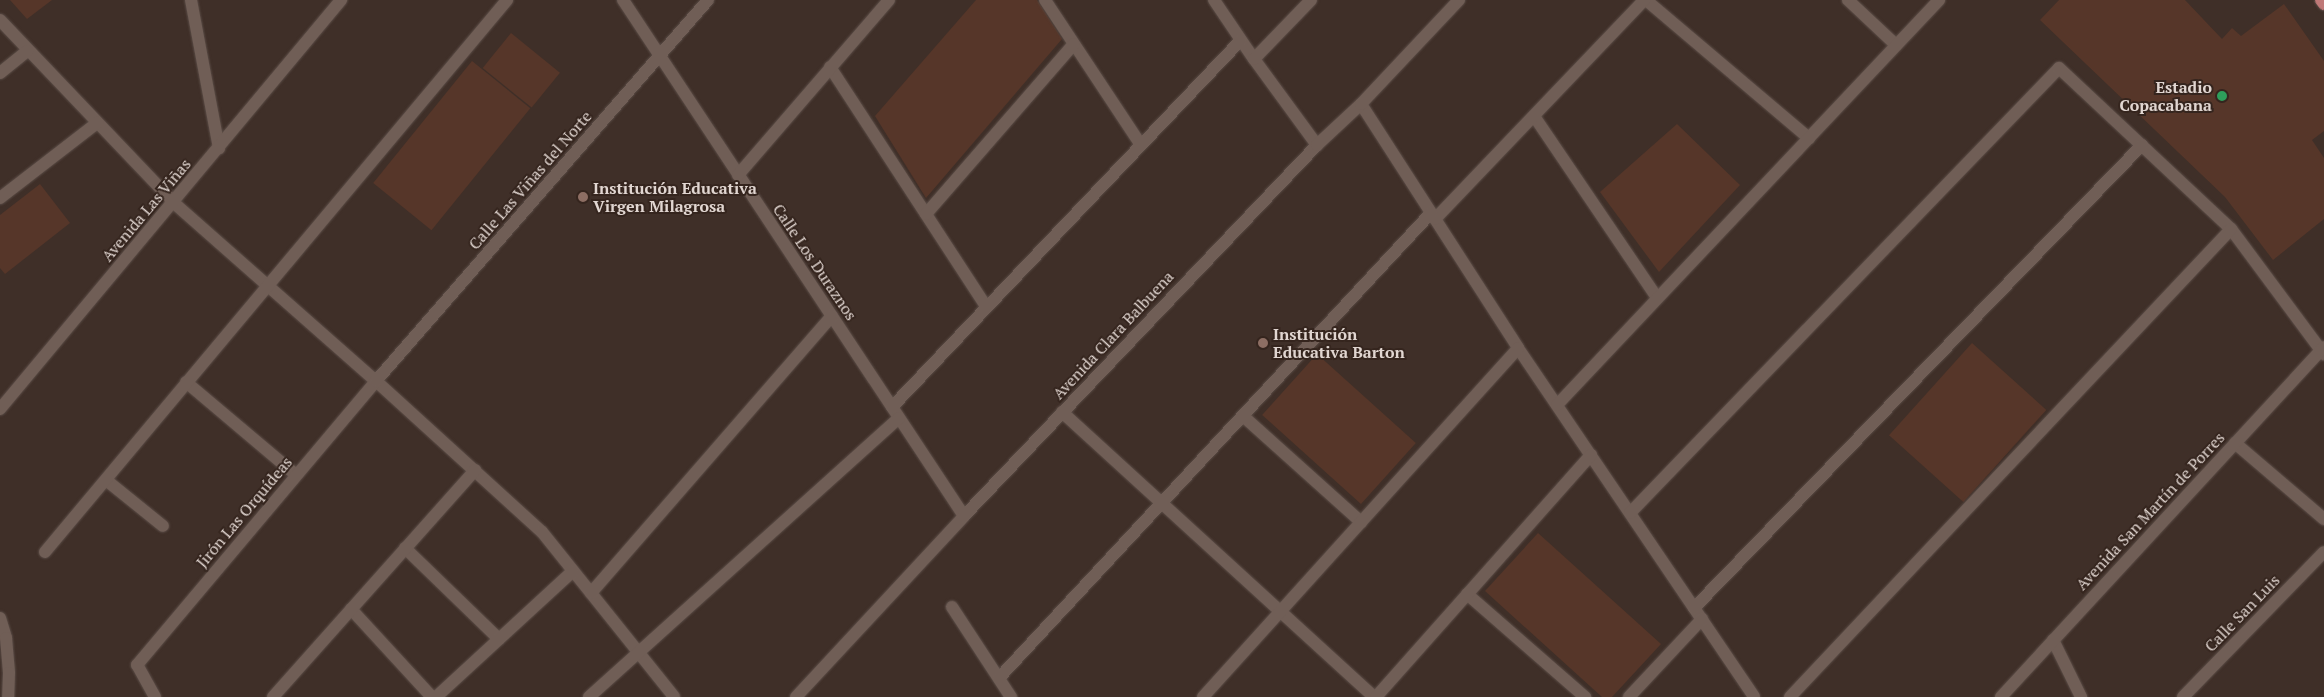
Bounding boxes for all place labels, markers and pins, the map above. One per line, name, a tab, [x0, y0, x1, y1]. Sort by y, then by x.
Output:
place label: Estadio Copacabana	[2120, 77, 2212, 115]
marker: Estadio Copacabana	[2216, 90, 2228, 102]
place label: Institución Educativa Virgen Milagrosa	[593, 178, 757, 216]
marker: Institución Educativa Virgen Milagrosa	[577, 191, 589, 203]
place label: Institución Educativa Barton	[1273, 324, 1405, 362]
marker: Institución Educativa Barton	[1257, 337, 1269, 349]

